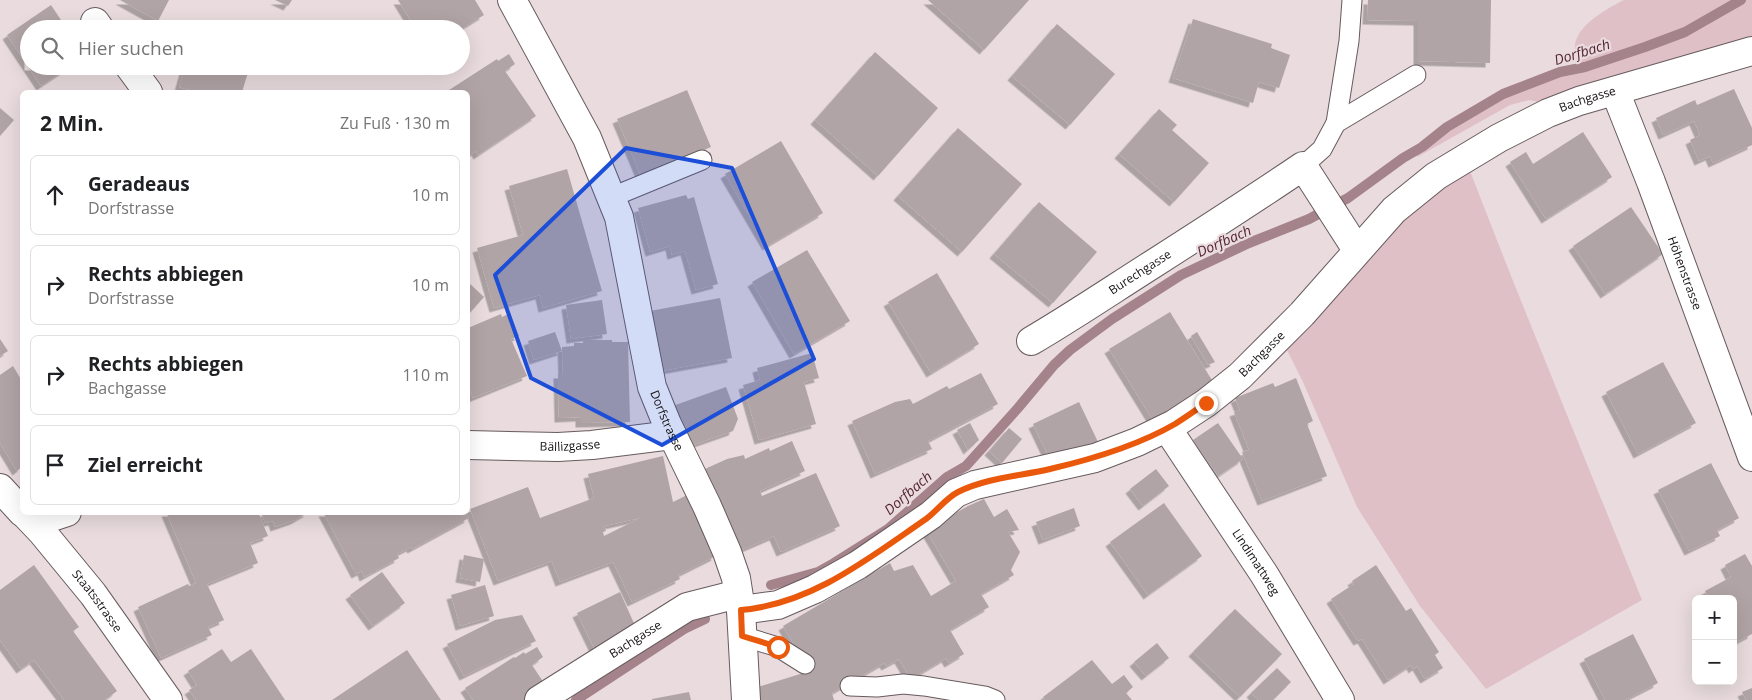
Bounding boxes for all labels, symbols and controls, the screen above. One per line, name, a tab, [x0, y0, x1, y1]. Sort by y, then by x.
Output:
search box	[20, 20, 470, 75]
icon: search	[38, 34, 66, 62]
water label: Dorfbach	[1552, 34, 1612, 69]
text: Hier suchen	[78, 35, 184, 61]
street label: Bachgasse	[1556, 82, 1618, 116]
text: 2 Min.	[40, 109, 103, 137]
text: Zu Fuß · 130 m	[340, 112, 450, 134]
text: Geradeaus	[88, 171, 190, 197]
icon: ahead	[41, 181, 69, 209]
text: 10 m	[412, 184, 449, 206]
text: Dorfstrasse	[88, 197, 174, 219]
water label: Dorfbach	[1194, 220, 1254, 261]
street label: Höhenstrasse	[1664, 234, 1706, 312]
street label: Burechgasse	[1105, 245, 1175, 298]
text: Rechts abbiegen	[88, 261, 244, 287]
icon: right	[41, 271, 69, 299]
text: 10 m	[412, 274, 449, 296]
text: Dorfstrasse	[88, 287, 174, 309]
street label: Bachgasse	[1235, 327, 1289, 381]
text: Rechts abbiegen	[88, 351, 244, 377]
icon: right	[41, 361, 69, 389]
text: 110 m	[403, 364, 449, 386]
text: Bachgasse	[88, 377, 167, 399]
street label: Dorfstrasse	[646, 388, 688, 454]
route end	[1195, 392, 1218, 415]
street label: Bällizgasse	[540, 435, 601, 455]
icon: arrive	[41, 451, 69, 479]
text: Ziel erreicht	[88, 452, 203, 478]
water label: Dorfbach	[880, 467, 936, 519]
street label: Lindimattweg	[1228, 525, 1284, 599]
street label: Staatsstrasse	[68, 566, 127, 636]
map controls	[1692, 595, 1737, 685]
button: +	[1692, 595, 1737, 640]
street label: Bachgasse	[606, 616, 665, 662]
route start	[767, 636, 790, 659]
button: −	[1692, 640, 1737, 685]

